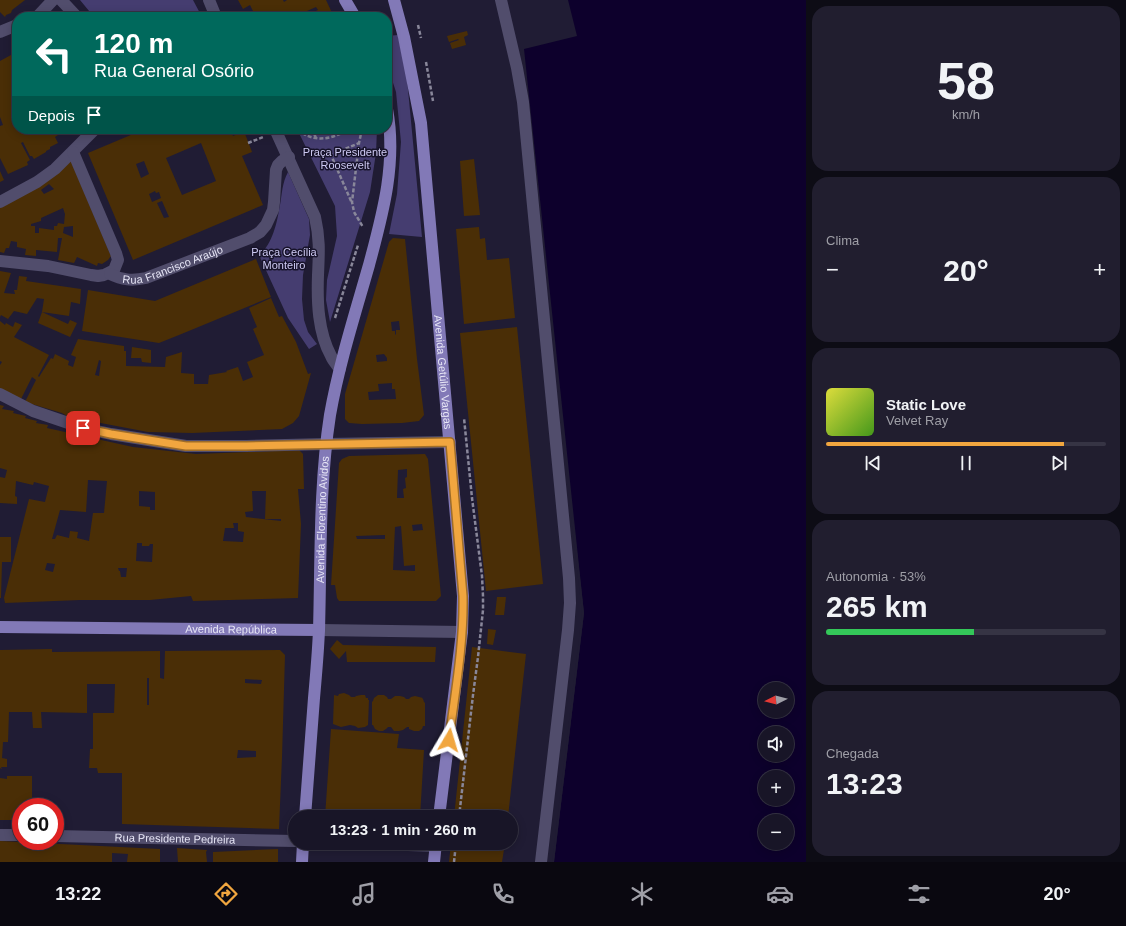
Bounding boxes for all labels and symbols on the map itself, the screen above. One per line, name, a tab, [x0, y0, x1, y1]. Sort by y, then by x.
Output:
park label: Praça Presidente Roosevelt	[303, 146, 387, 171]
street label: Rua Francisco Araújo	[122, 243, 224, 286]
park label: Praça Cecília Monteiro	[251, 246, 318, 271]
street label: Avenida Getúlio Vargas	[432, 314, 454, 430]
pin	[66, 411, 100, 445]
street label: Avenida Florentino Avidos	[314, 455, 331, 583]
street label: Avenida República	[185, 623, 278, 636]
north arrow	[758, 682, 794, 718]
position arrow	[428, 719, 470, 761]
speed limit sign: 60	[12, 798, 64, 850]
street label: Rua Presidente Pedreira	[115, 831, 236, 846]

